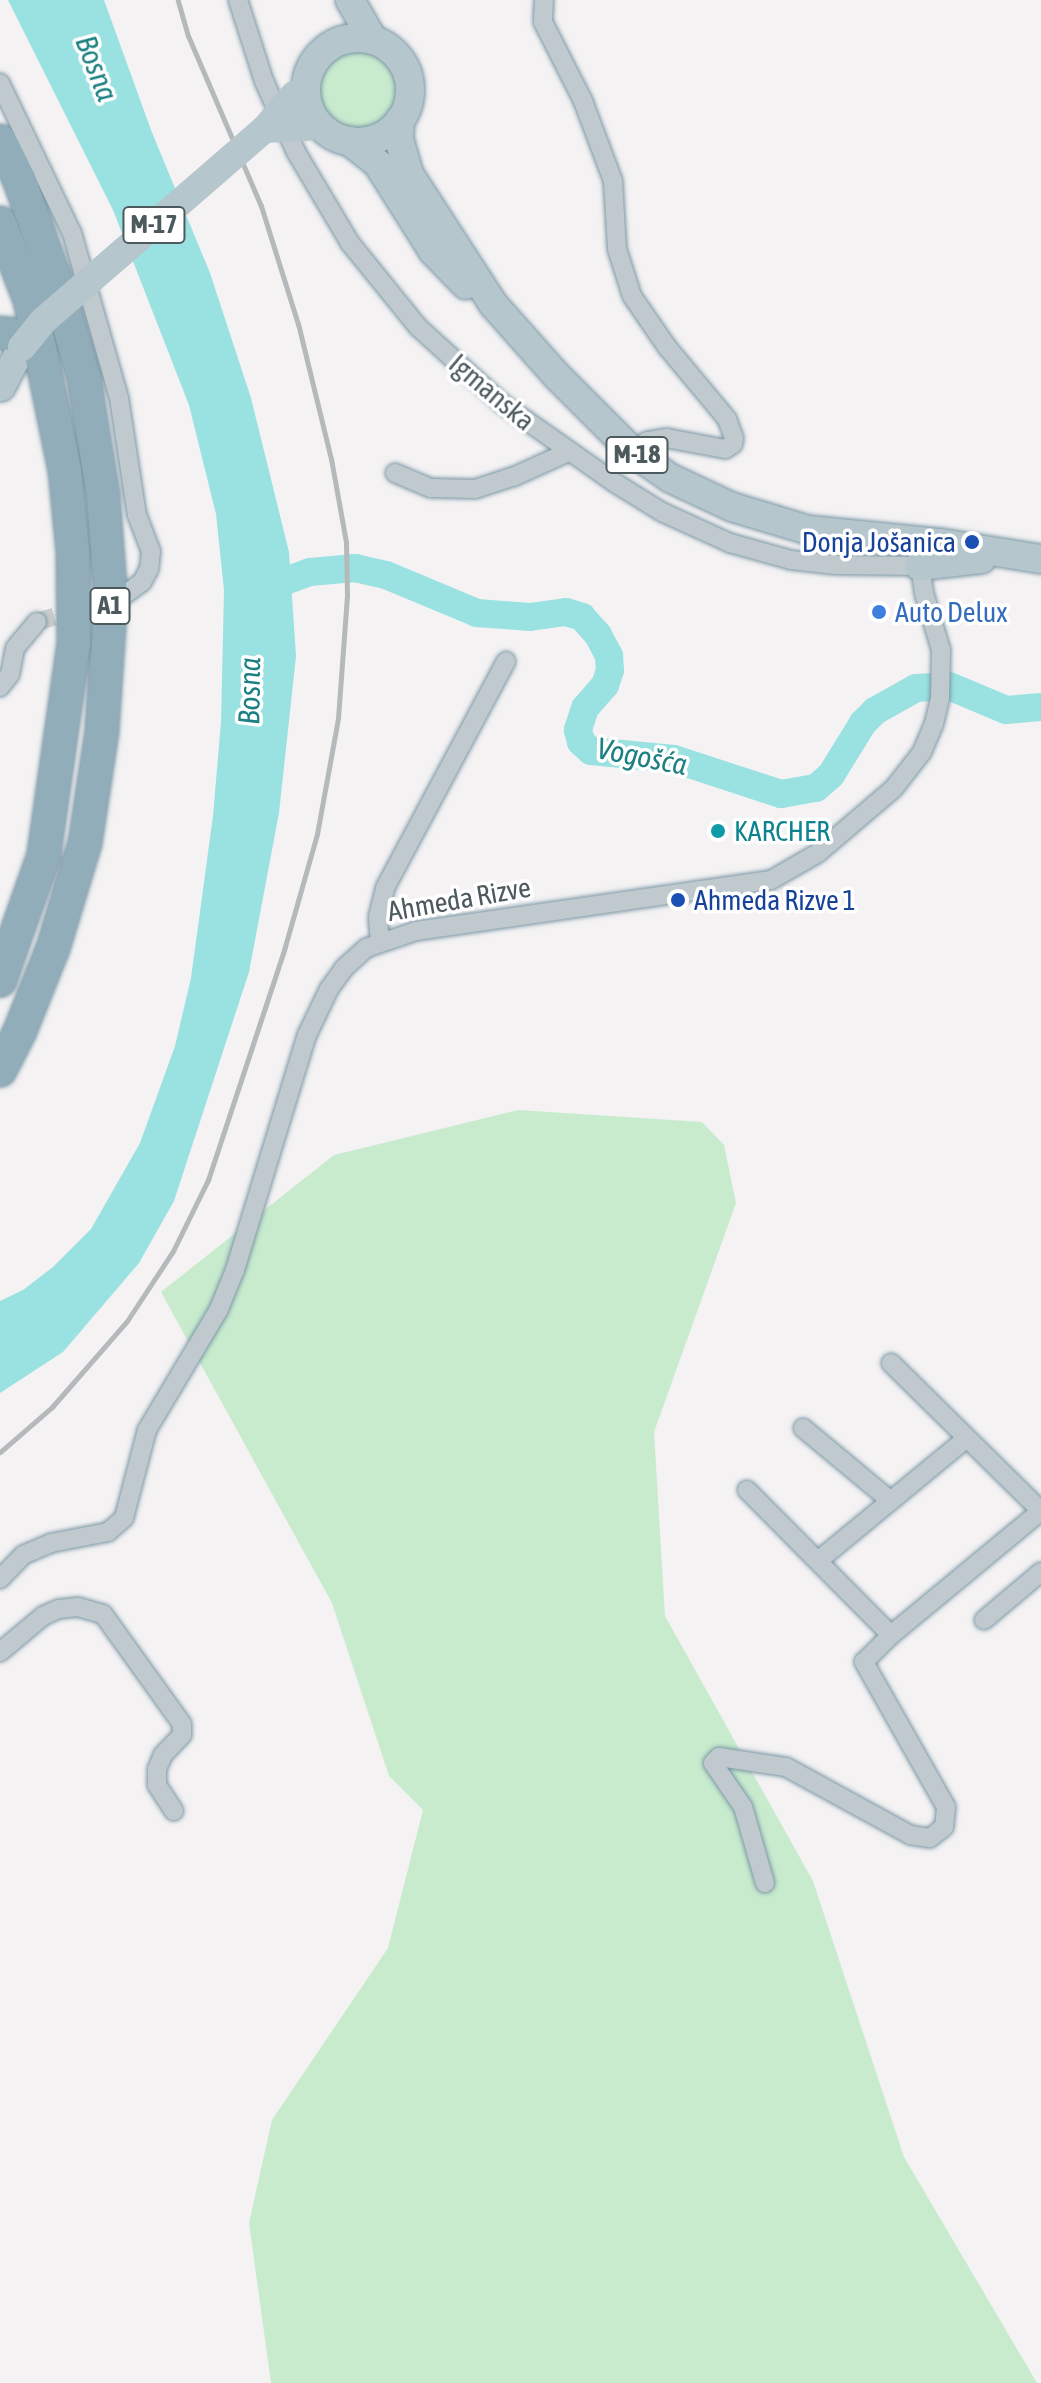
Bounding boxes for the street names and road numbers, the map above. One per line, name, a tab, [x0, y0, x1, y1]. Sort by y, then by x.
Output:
road number: M-17	[122, 203, 186, 247]
street label: Igmanska	[442, 347, 542, 437]
road number: M-18	[605, 433, 669, 477]
road number: A1	[88, 584, 132, 628]
street label: Ahmeda Rizve	[385, 870, 533, 928]

